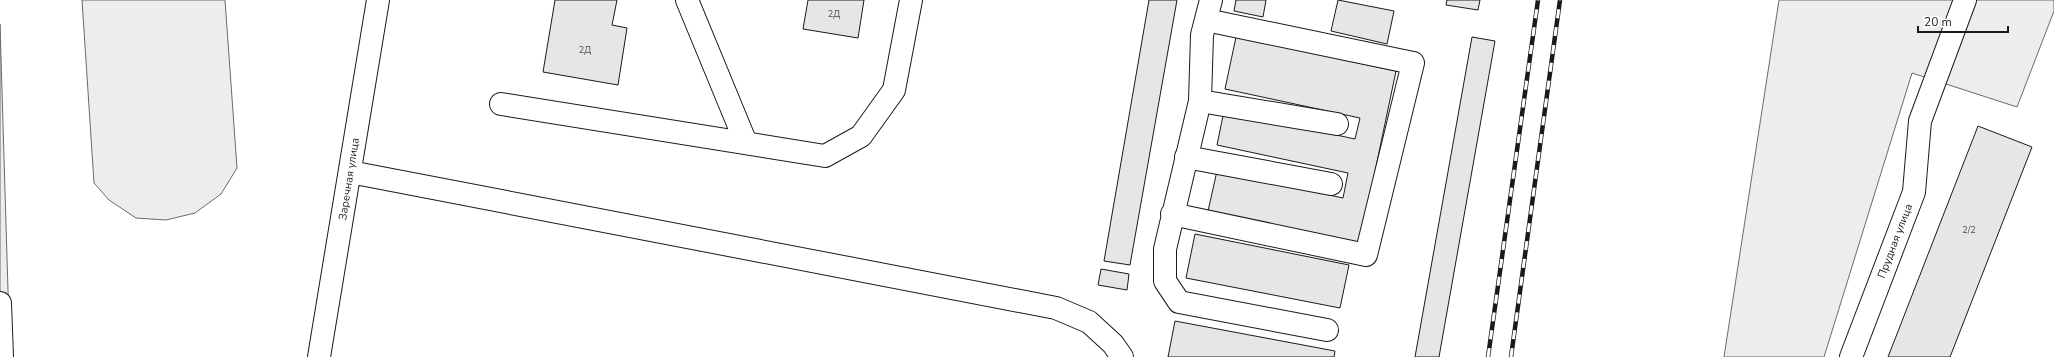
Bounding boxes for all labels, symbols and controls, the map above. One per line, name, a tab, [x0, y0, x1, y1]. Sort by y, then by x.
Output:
house number: 2Д	[828, 8, 840, 20]
scale bar	[1918, 8, 2008, 34]
text: 20 m	[1924, 14, 1952, 30]
house number: 2Д	[579, 44, 591, 56]
street label: Заречная улица	[335, 137, 363, 221]
street label: Прудная улица	[1874, 201, 1916, 280]
house number: 2/2	[1962, 224, 1976, 236]

